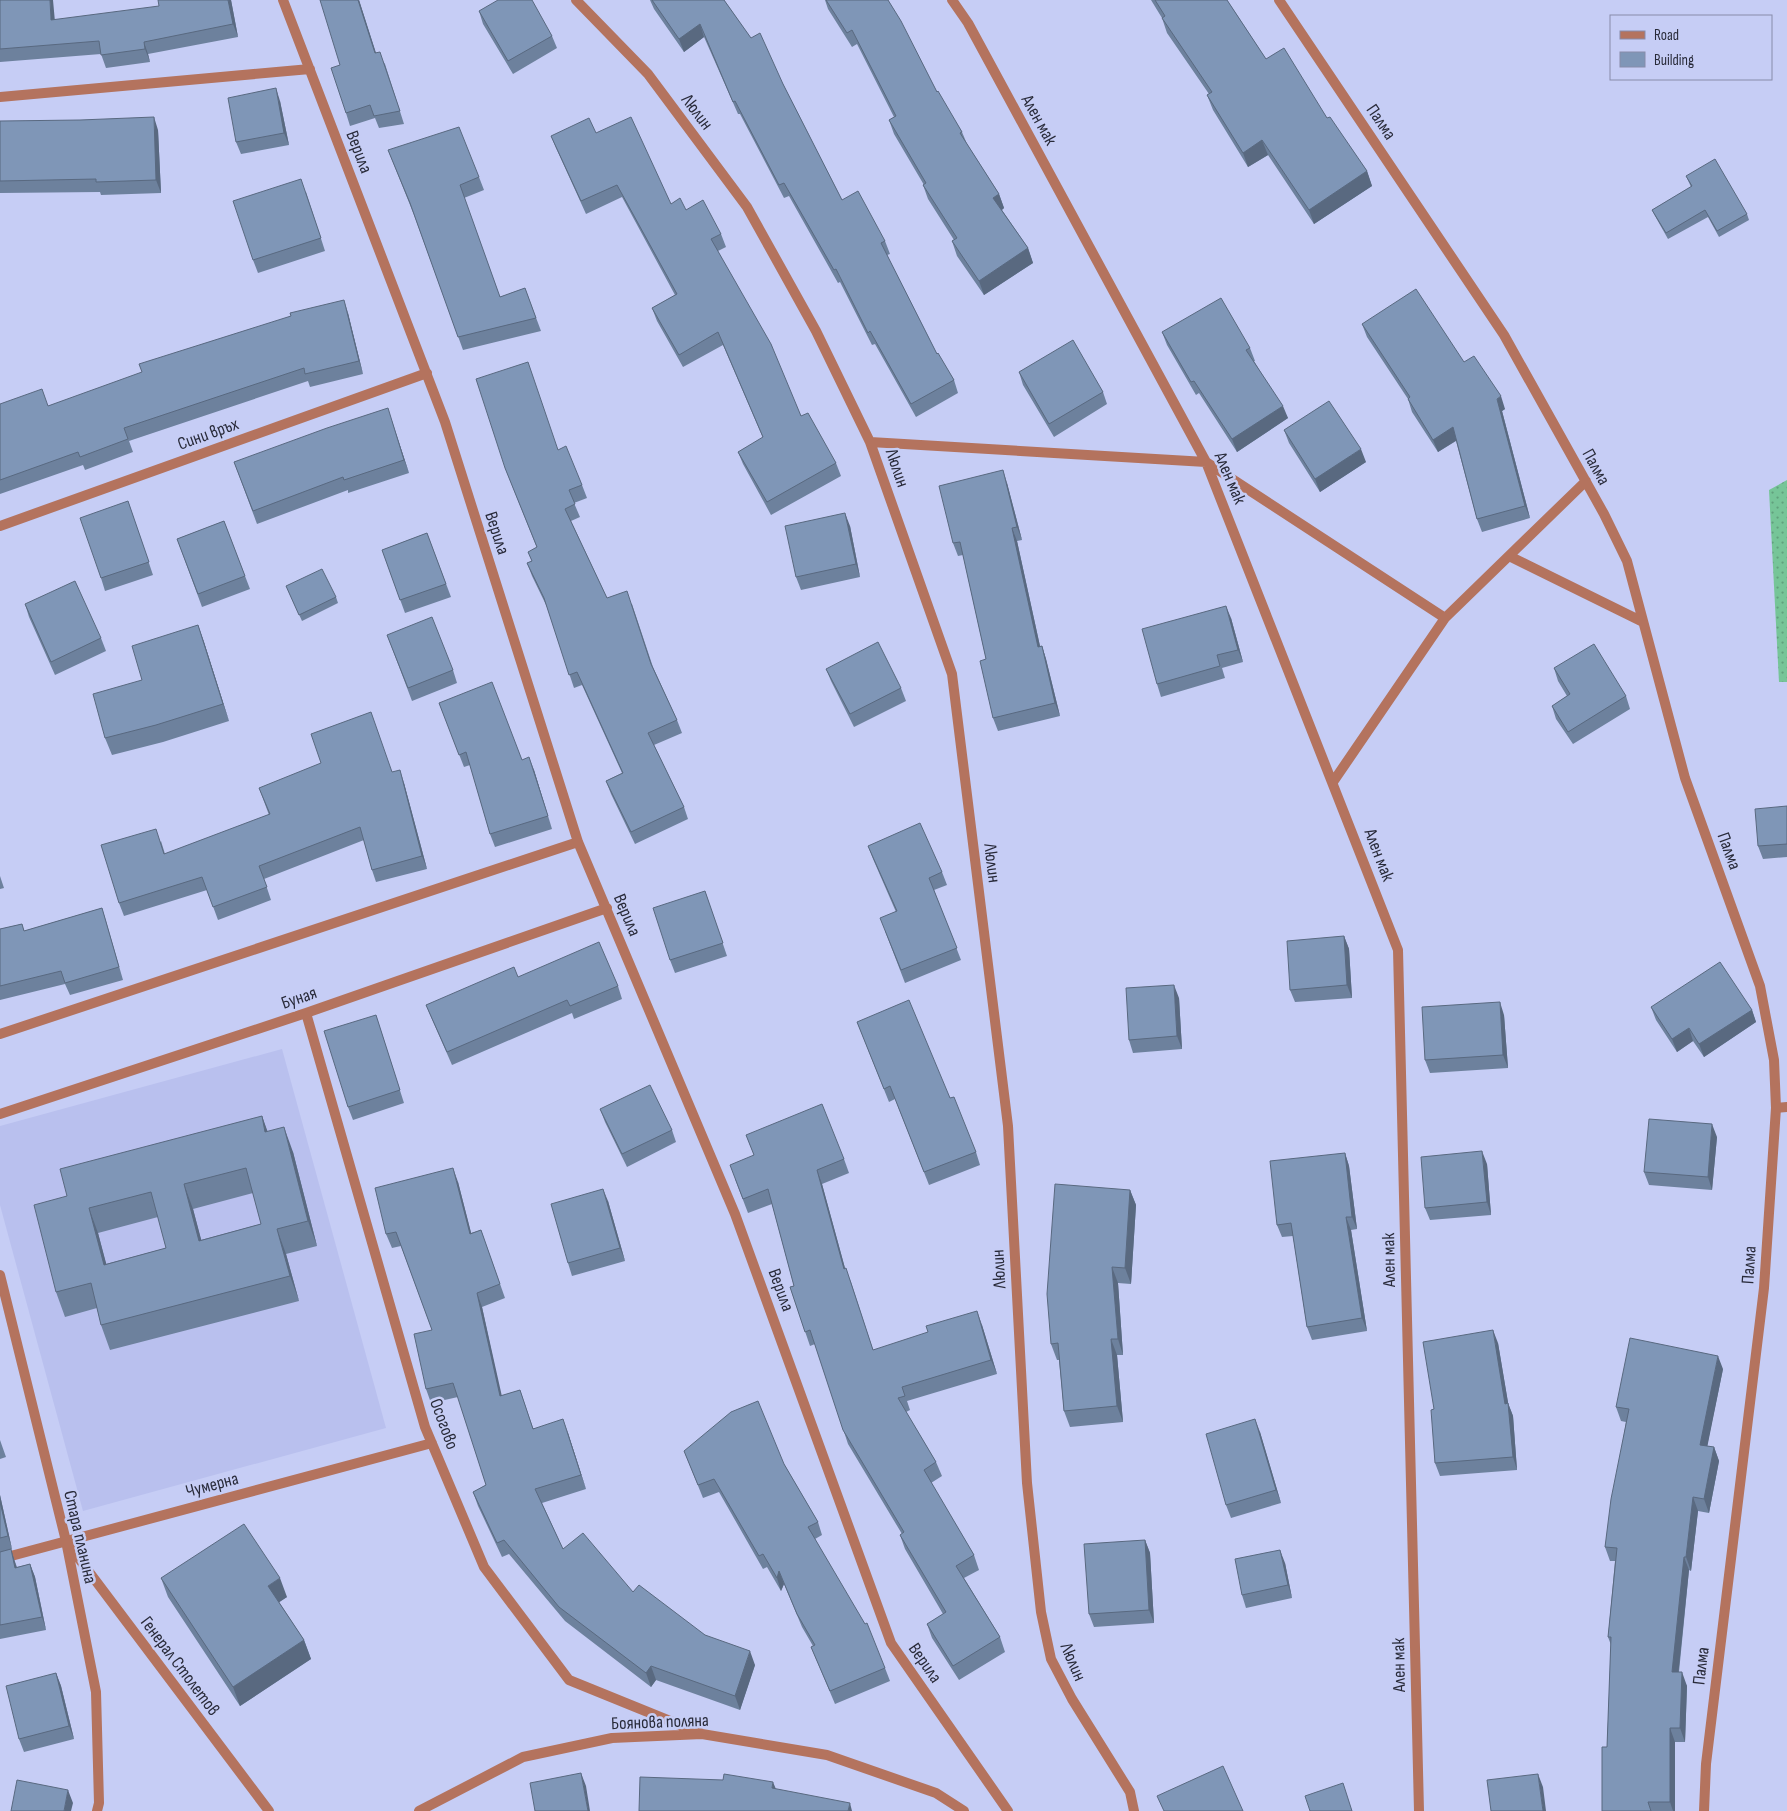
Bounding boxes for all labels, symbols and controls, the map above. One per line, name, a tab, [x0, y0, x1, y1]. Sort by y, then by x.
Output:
legend	[1610, 15, 1772, 80]
text: Road	[1654, 26, 1679, 45]
text: Building	[1654, 51, 1694, 70]
street label: Люлин	[676, 89, 717, 134]
street label: Ален мак	[1016, 90, 1061, 149]
street label: Палма	[1362, 100, 1400, 144]
street label: Верила	[341, 128, 377, 176]
street label: Сини връх	[175, 413, 242, 455]
street label: Люлин	[880, 445, 913, 490]
street label: Палма	[1578, 445, 1614, 489]
street label: Ален мак	[1209, 448, 1250, 507]
street label: Верила	[480, 509, 514, 557]
street label: Ален мак	[1359, 825, 1399, 884]
street label: Палма	[1713, 829, 1745, 873]
street label: Люлин	[979, 841, 1005, 884]
street label: Верила	[609, 891, 645, 939]
street label: Буная	[279, 982, 319, 1014]
street label: Ален мак	[1378, 1232, 1400, 1288]
street label: Палма	[1737, 1245, 1761, 1285]
street label: Люлин	[987, 1249, 1011, 1290]
street label: Верила	[764, 1266, 798, 1314]
street label: Осогово	[425, 1396, 463, 1452]
street label: Чумерна	[183, 1468, 241, 1502]
street label: Стара планина	[59, 1488, 101, 1586]
street label: Генерал Столетов	[136, 1612, 224, 1720]
street label: Ален мак	[1388, 1637, 1410, 1693]
street label: Верила	[904, 1639, 946, 1687]
street label: Люлин	[1055, 1639, 1090, 1684]
street label: Палма	[1688, 1646, 1714, 1686]
street label: Боянова поляна	[611, 1710, 709, 1734]

